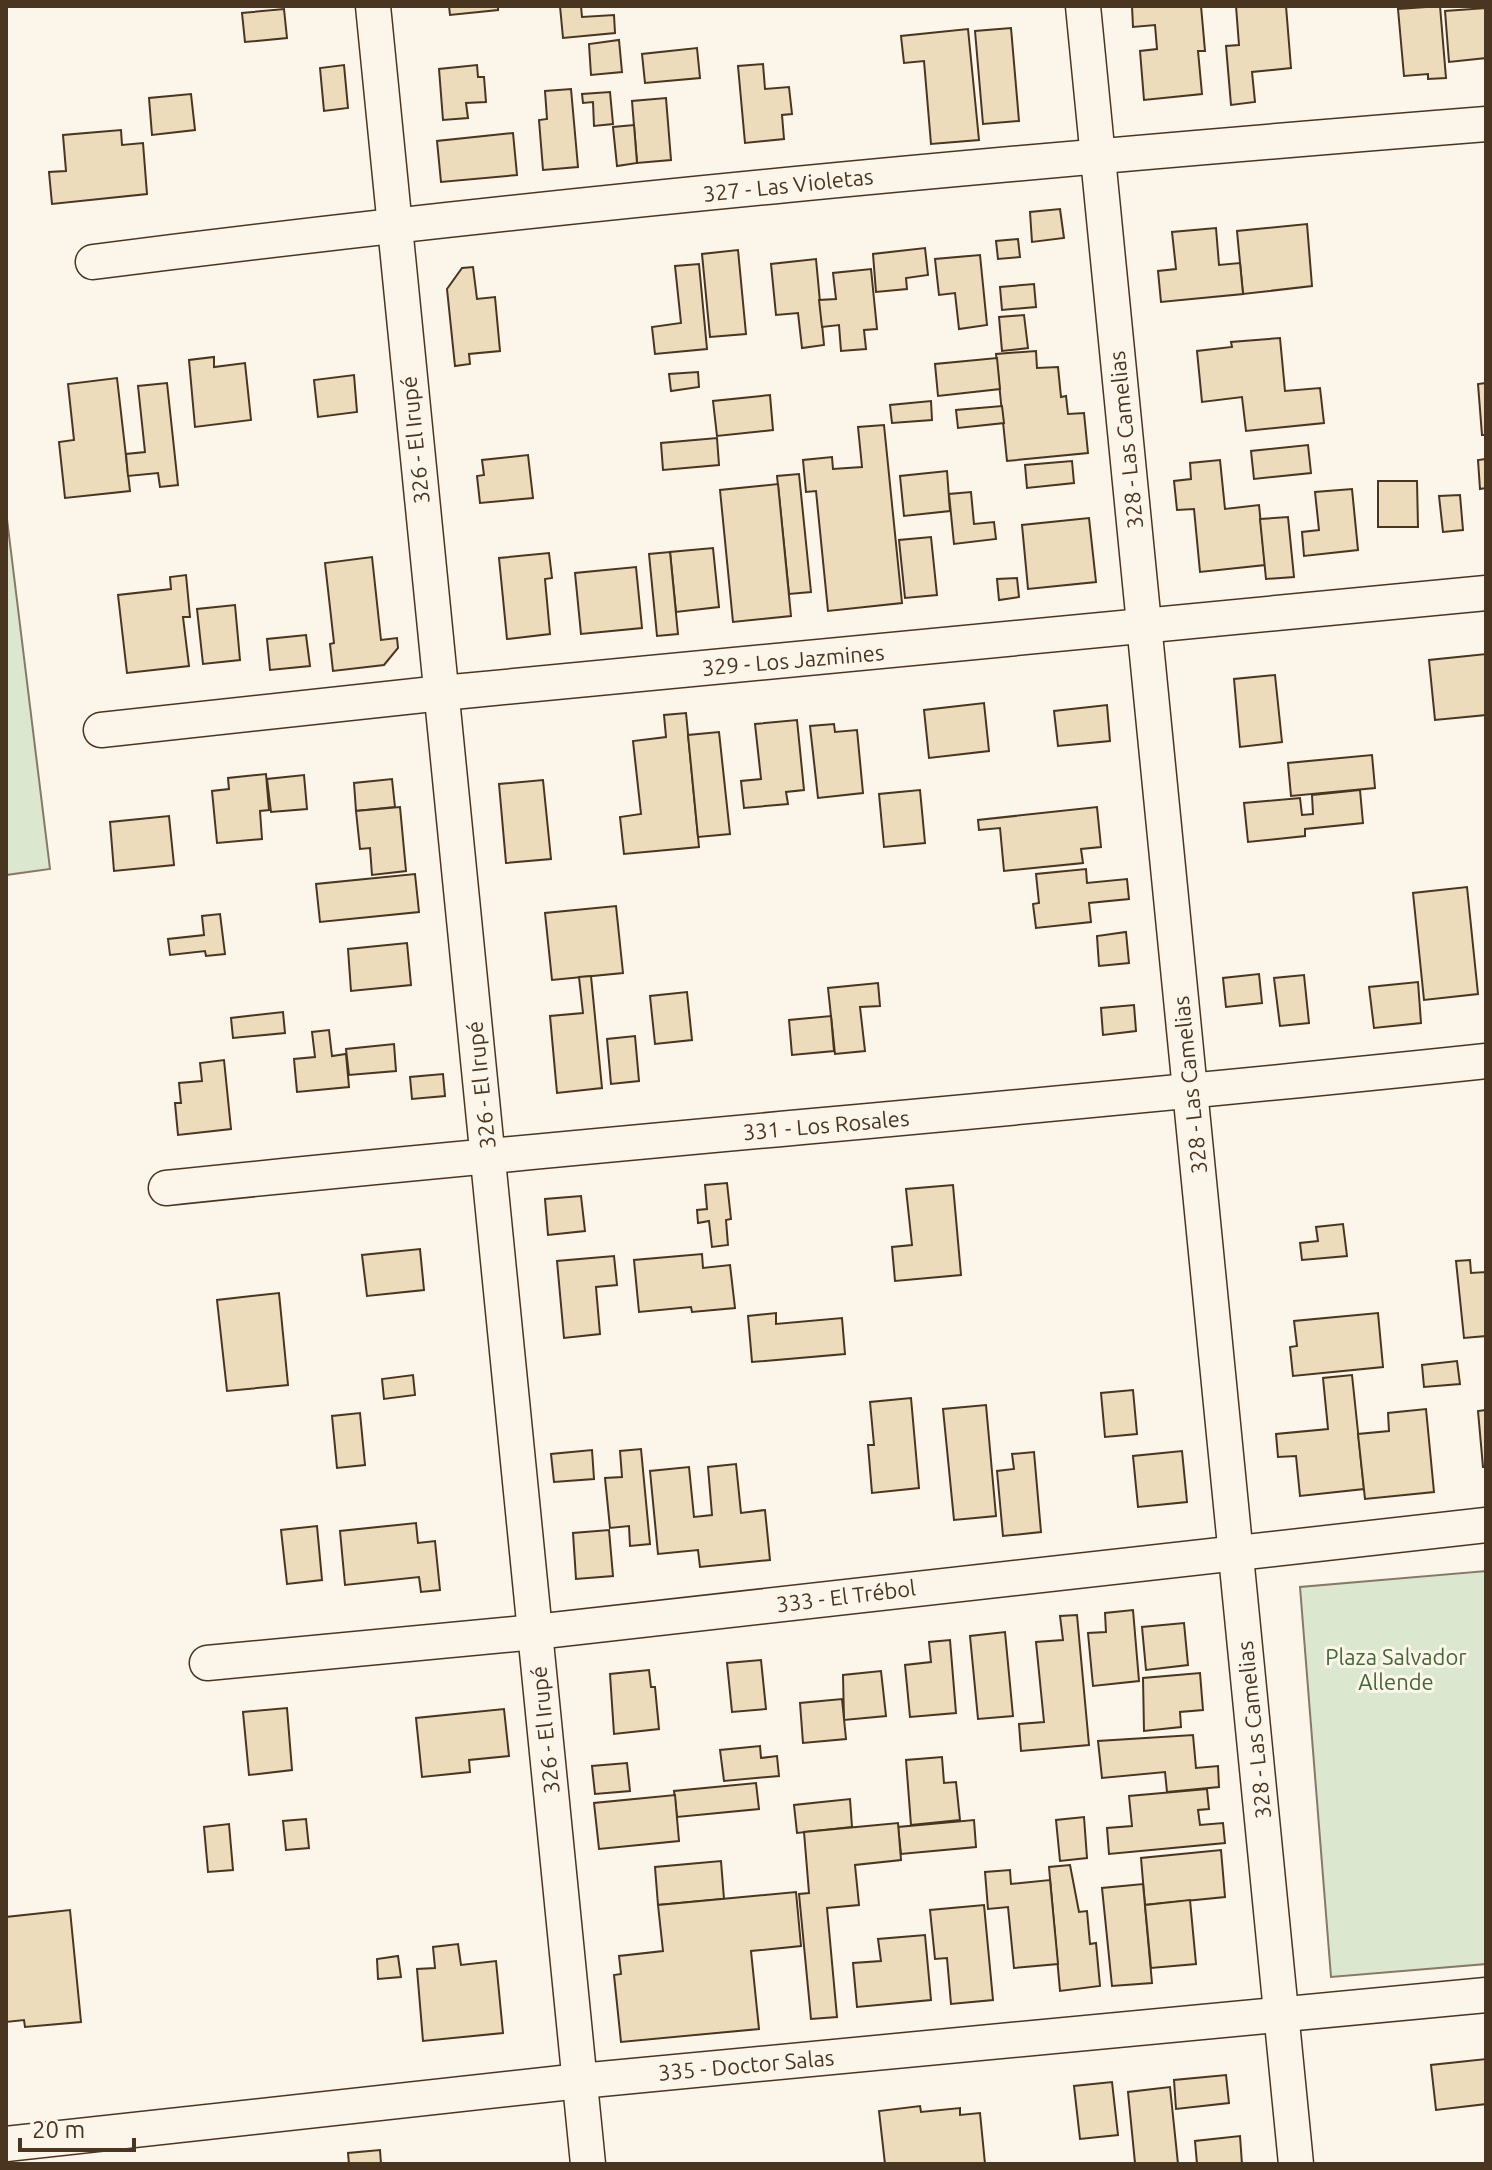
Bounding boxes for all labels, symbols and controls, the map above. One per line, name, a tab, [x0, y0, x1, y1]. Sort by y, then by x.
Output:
street label: 327 - Las Violetas	[702, 163, 874, 206]
street label: 328 - Las Camelias	[1104, 350, 1147, 530]
street label: 326 - El Irupé	[395, 375, 434, 505]
street label: 329 - Los Jazmines	[701, 639, 885, 680]
street label: 328 - Las Camelias	[1168, 995, 1211, 1175]
street label: 326 - El Irupé	[461, 1020, 500, 1150]
street label: 331 - Los Rosales	[742, 1105, 910, 1144]
street label: 333 - El Trébol	[775, 1575, 917, 1616]
street label: 328 - Las Camelias	[1232, 1640, 1275, 1820]
park label: Plaza Salvador Allende	[1325, 1644, 1467, 1694]
street label: 326 - El Irupé	[525, 1665, 564, 1795]
street label: 335 - Doctor Salas	[657, 2044, 835, 2085]
scale bar	[20, 2102, 134, 2152]
text: 20 m	[32, 2116, 85, 2143]

